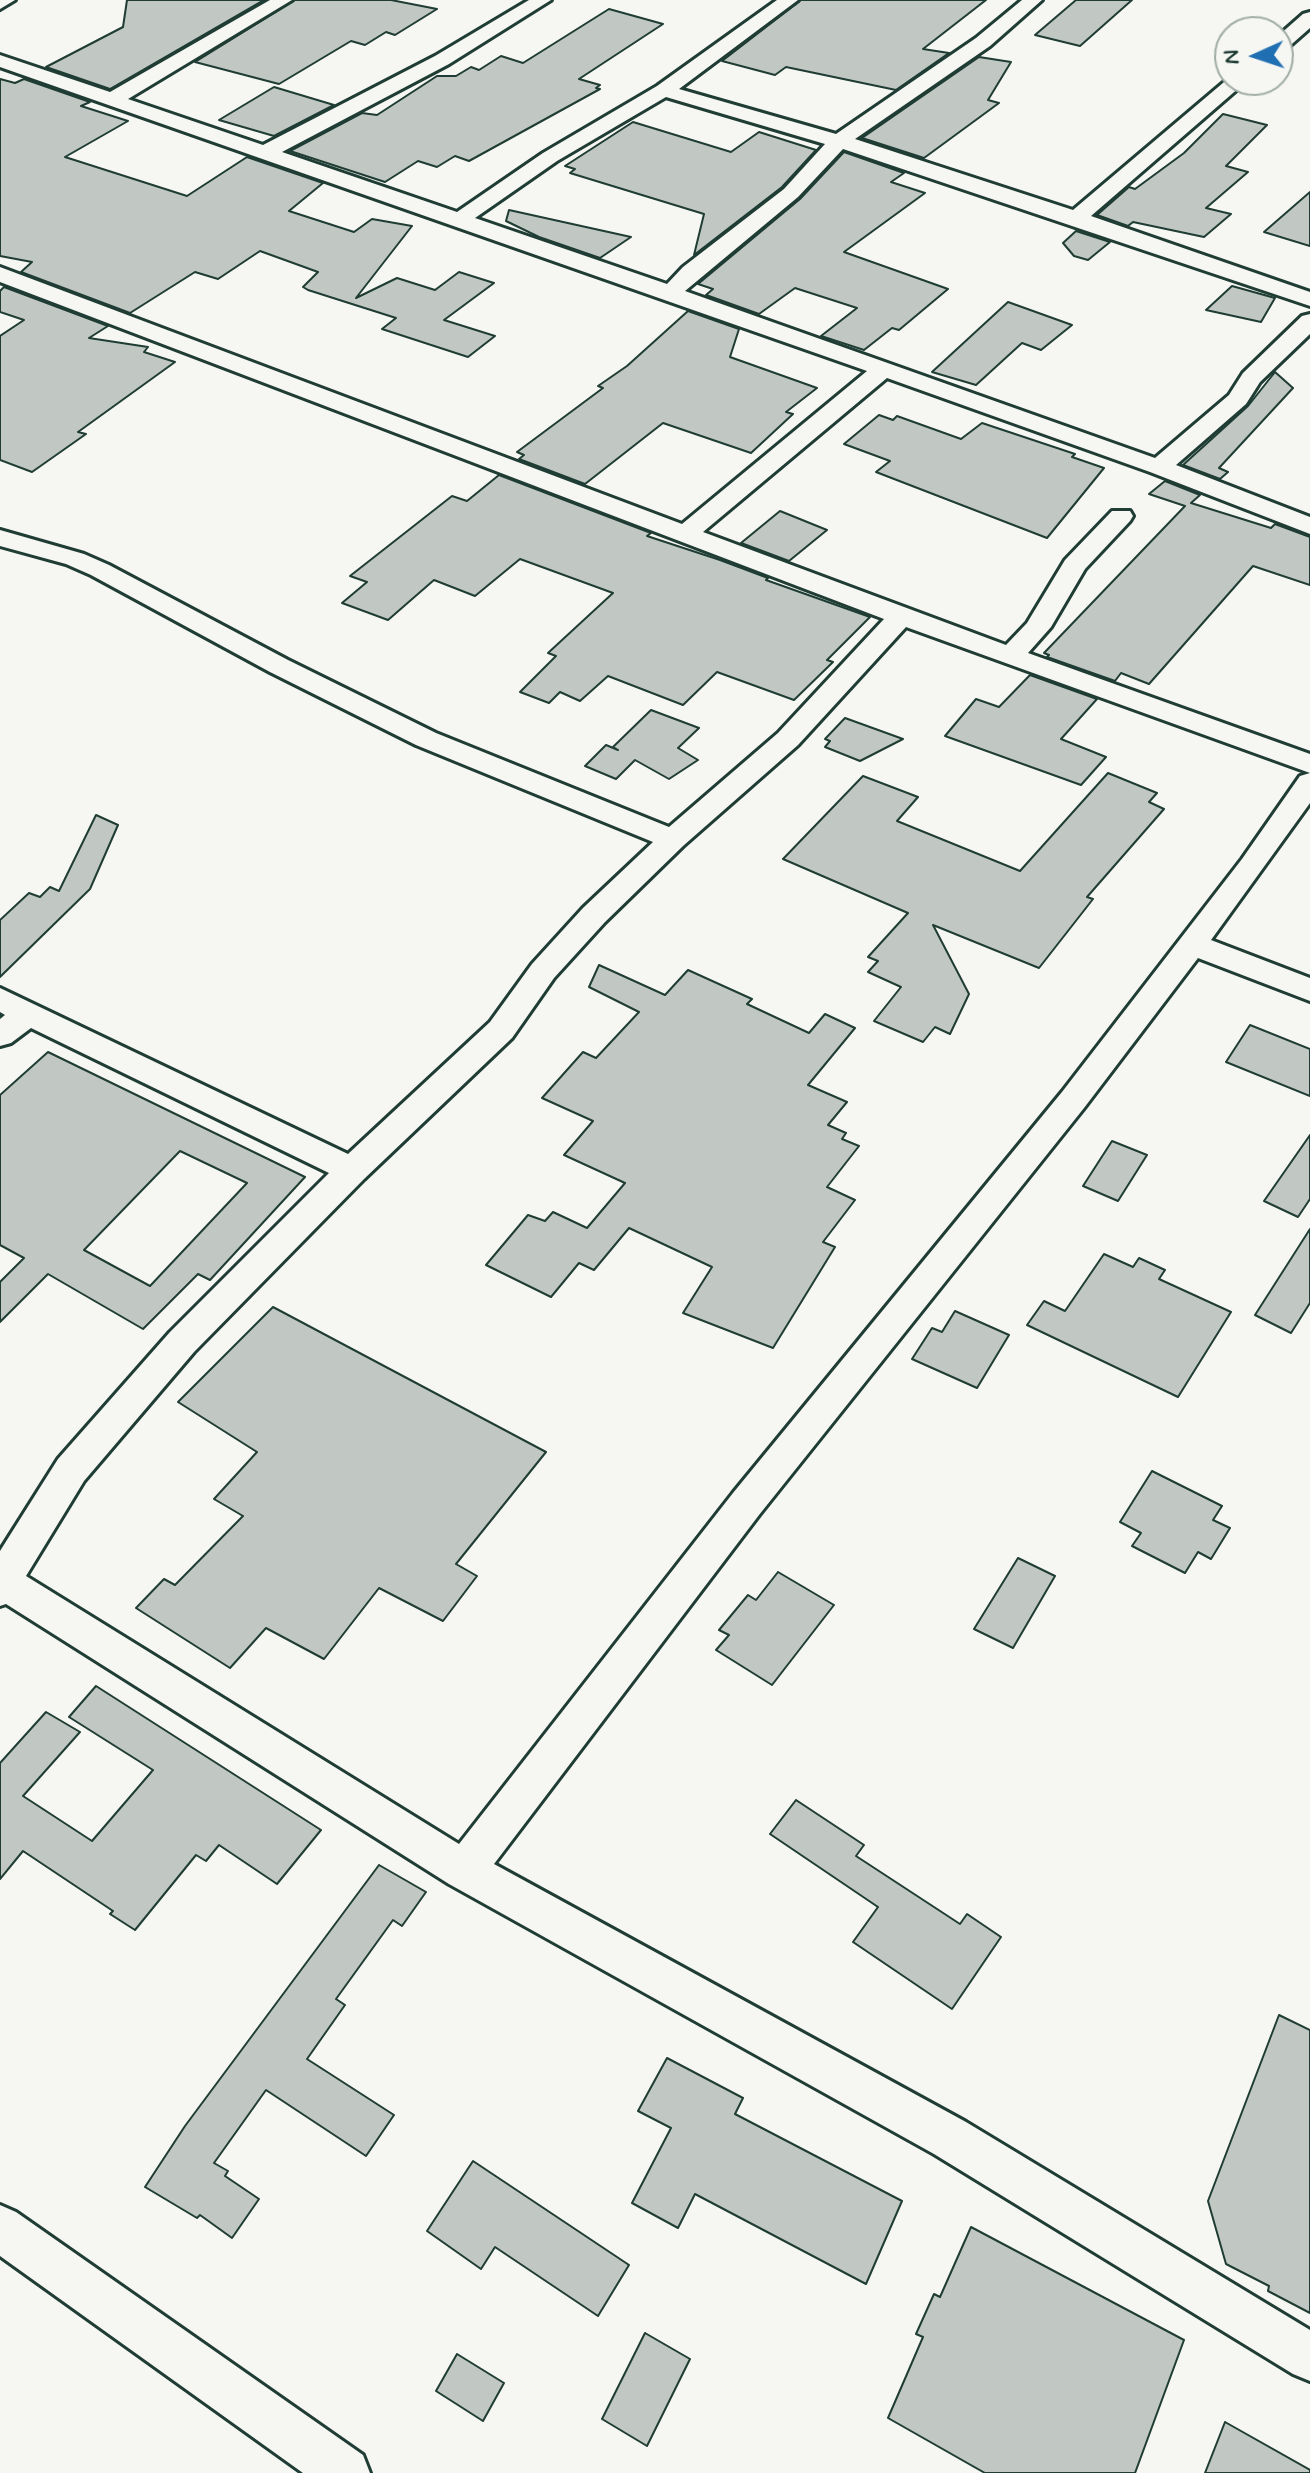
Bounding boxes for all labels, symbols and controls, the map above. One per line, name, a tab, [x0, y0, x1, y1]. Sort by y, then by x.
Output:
north arrow	[1214, 16, 1294, 96]
text: N	[1218, 49, 1246, 65]

